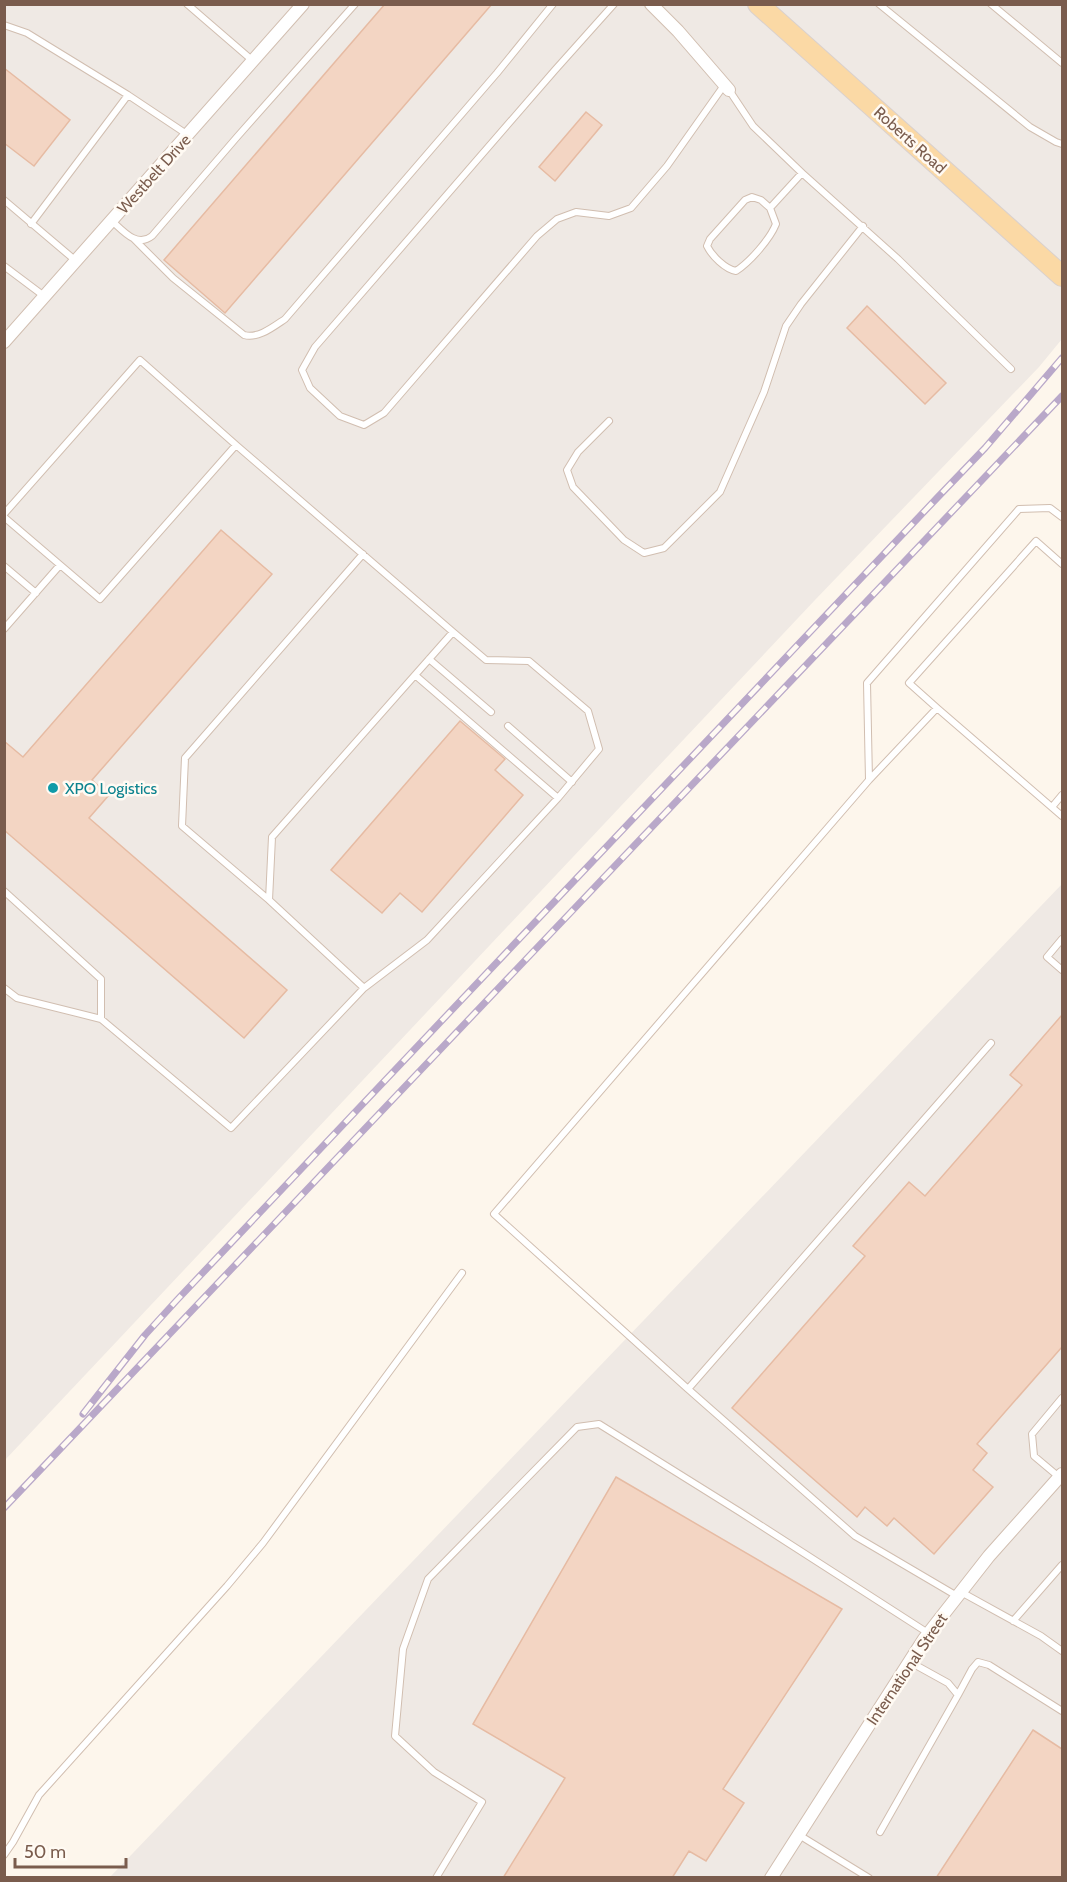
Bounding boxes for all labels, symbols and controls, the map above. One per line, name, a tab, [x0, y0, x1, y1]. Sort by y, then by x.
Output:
street label: Roberts Road	[870, 103, 950, 177]
street label: Westbelt Drive	[113, 130, 195, 218]
place label: XPO Logistics	[65, 779, 158, 798]
marker: XPO Logistics	[46, 781, 60, 795]
street label: International Street	[863, 1609, 952, 1728]
scale bar	[15, 1831, 126, 1869]
text: 50 m	[24, 1841, 66, 1863]

